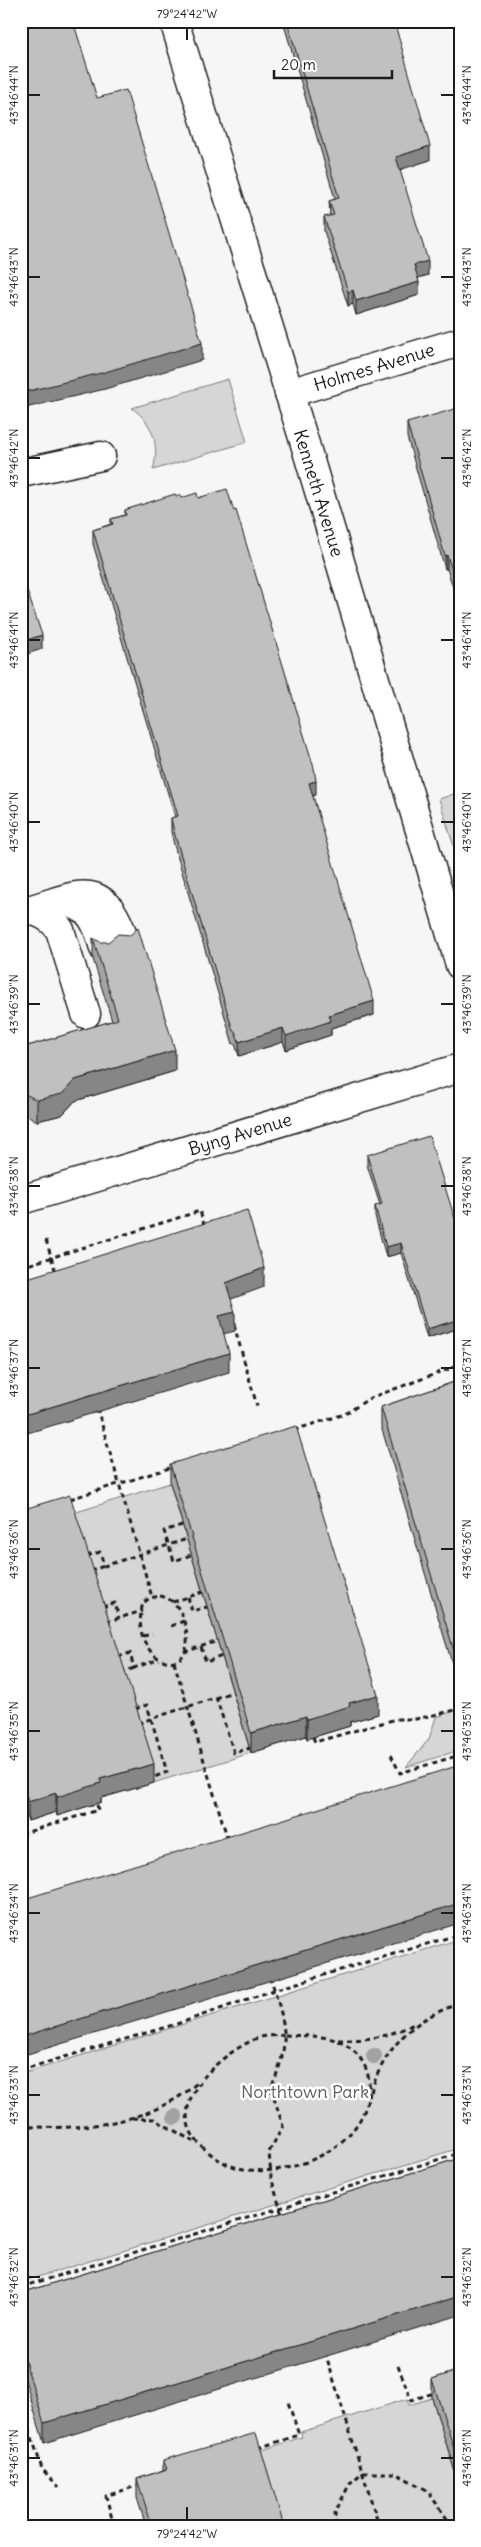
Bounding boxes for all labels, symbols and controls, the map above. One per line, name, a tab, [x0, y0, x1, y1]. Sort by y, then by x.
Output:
text: 79°24'42"W	[157, 6, 217, 21]
scale bar	[274, 48, 391, 80]
text: 20 m	[281, 55, 316, 74]
text: 43°46'44"N	[6, 65, 21, 125]
text: 43°46'44"N	[459, 65, 474, 125]
text: 43°46'43"N	[6, 247, 21, 307]
text: 43°46'43"N	[459, 247, 474, 307]
street label: Holmes Avenue	[311, 338, 437, 396]
street label: Kenneth Avenue	[289, 427, 349, 559]
text: 43°46'42"N	[6, 428, 21, 488]
text: 43°46'42"N	[459, 428, 474, 488]
text: 43°46'41"N	[6, 611, 21, 669]
text: 43°46'41"N	[459, 611, 474, 669]
text: 43°46'40"N	[6, 792, 21, 852]
text: 43°46'40"N	[459, 792, 474, 852]
text: 43°46'39"N	[6, 974, 21, 1034]
text: 43°46'39"N	[459, 974, 474, 1034]
street label: Byng Avenue	[185, 1107, 295, 1161]
text: 43°46'38"N	[6, 1156, 21, 1216]
text: 43°46'38"N	[459, 1156, 474, 1216]
text: 43°46'37"N	[6, 1339, 21, 1397]
text: 43°46'37"N	[459, 1339, 474, 1397]
text: 43°46'36"N	[6, 1519, 21, 1579]
text: 43°46'36"N	[459, 1519, 474, 1579]
text: 43°46'35"N	[6, 1701, 21, 1761]
text: 43°46'35"N	[459, 1701, 474, 1761]
text: 43°46'34"N	[6, 1883, 21, 1943]
text: 43°46'34"N	[459, 1883, 474, 1943]
text: 43°46'33"N	[6, 2065, 21, 2125]
text: 43°46'33"N	[459, 2065, 474, 2125]
park label: Northtown Park	[241, 2080, 369, 2103]
text: 43°46'32"N	[6, 2247, 21, 2307]
text: 43°46'32"N	[459, 2247, 474, 2307]
text: 43°46'31"N	[6, 2429, 21, 2487]
text: 43°46'31"N	[459, 2429, 474, 2487]
text: 79°24'42"W	[157, 2526, 217, 2541]

